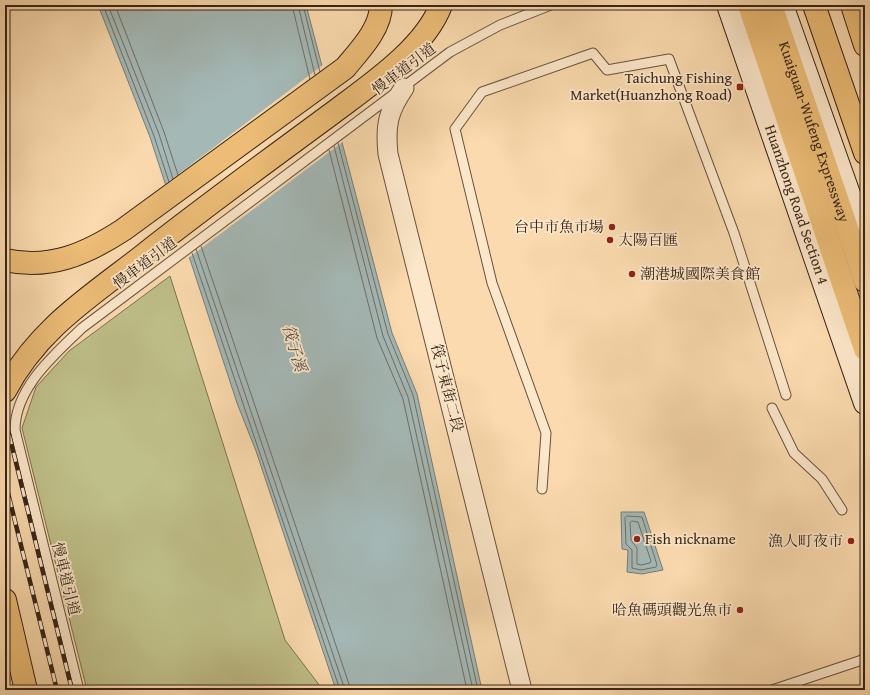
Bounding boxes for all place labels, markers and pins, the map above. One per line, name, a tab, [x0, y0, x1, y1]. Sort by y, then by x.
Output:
place label: Taichung Fishing Market(Huanzhong Road)	[570, 67, 733, 105]
marker: Taichung Fishing Market(Huanzhong Road)	[735, 82, 745, 92]
place label: 台中市魚市場	[514, 216, 604, 237]
marker: 台中市魚市場	[607, 222, 617, 232]
place label: 太陽百匯	[618, 229, 678, 250]
marker: 太陽百匯	[605, 235, 615, 245]
place label: 潮港城國際美食館	[640, 263, 760, 284]
marker: 潮港城國際美食館	[627, 269, 637, 279]
place label: Fish nickname	[645, 528, 736, 549]
place label: 漁人町夜市	[768, 530, 843, 551]
marker: Fish nickname	[632, 534, 642, 544]
marker: 漁人町夜市	[846, 536, 856, 546]
place label: 哈魚碼頭觀光魚市	[612, 599, 732, 620]
marker: 哈魚碼頭觀光魚市	[735, 605, 745, 615]

